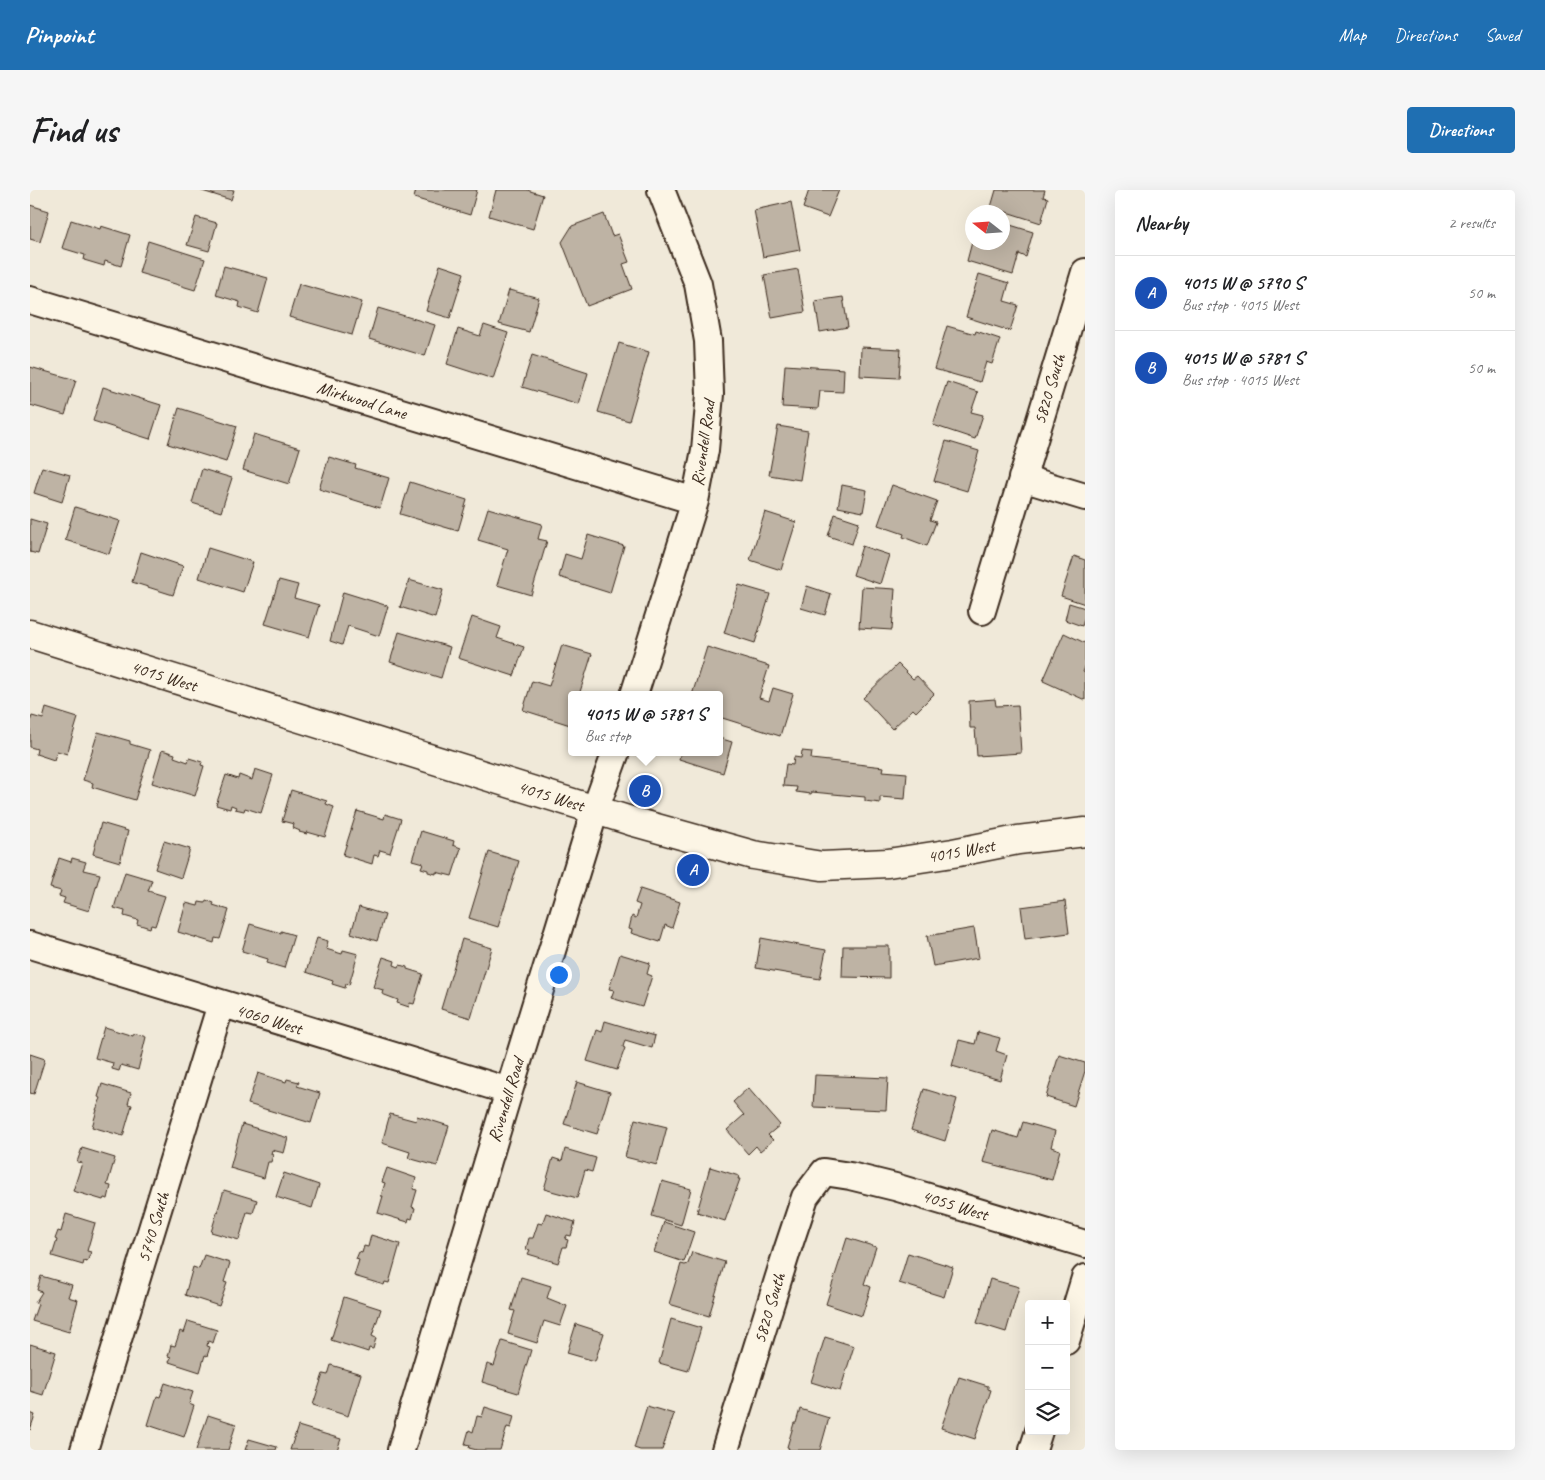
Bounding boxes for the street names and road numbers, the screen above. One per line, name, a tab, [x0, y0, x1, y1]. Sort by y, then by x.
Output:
street label: 5820 South	[1028, 350, 1070, 427]
street label: Mirkwood Lane	[315, 376, 411, 424]
street label: Rivendell Road	[686, 396, 720, 487]
street label: 4015 West	[128, 656, 202, 697]
street label: 4015 West	[515, 776, 589, 817]
street label: 4015 West	[926, 834, 998, 868]
street label: 4060 West	[233, 999, 307, 1040]
street label: Rivendell Road	[483, 1053, 530, 1145]
street label: 4055 West	[919, 1185, 993, 1226]
street label: 5740 South	[132, 1188, 174, 1265]
street label: 5820 South	[748, 1269, 790, 1346]

